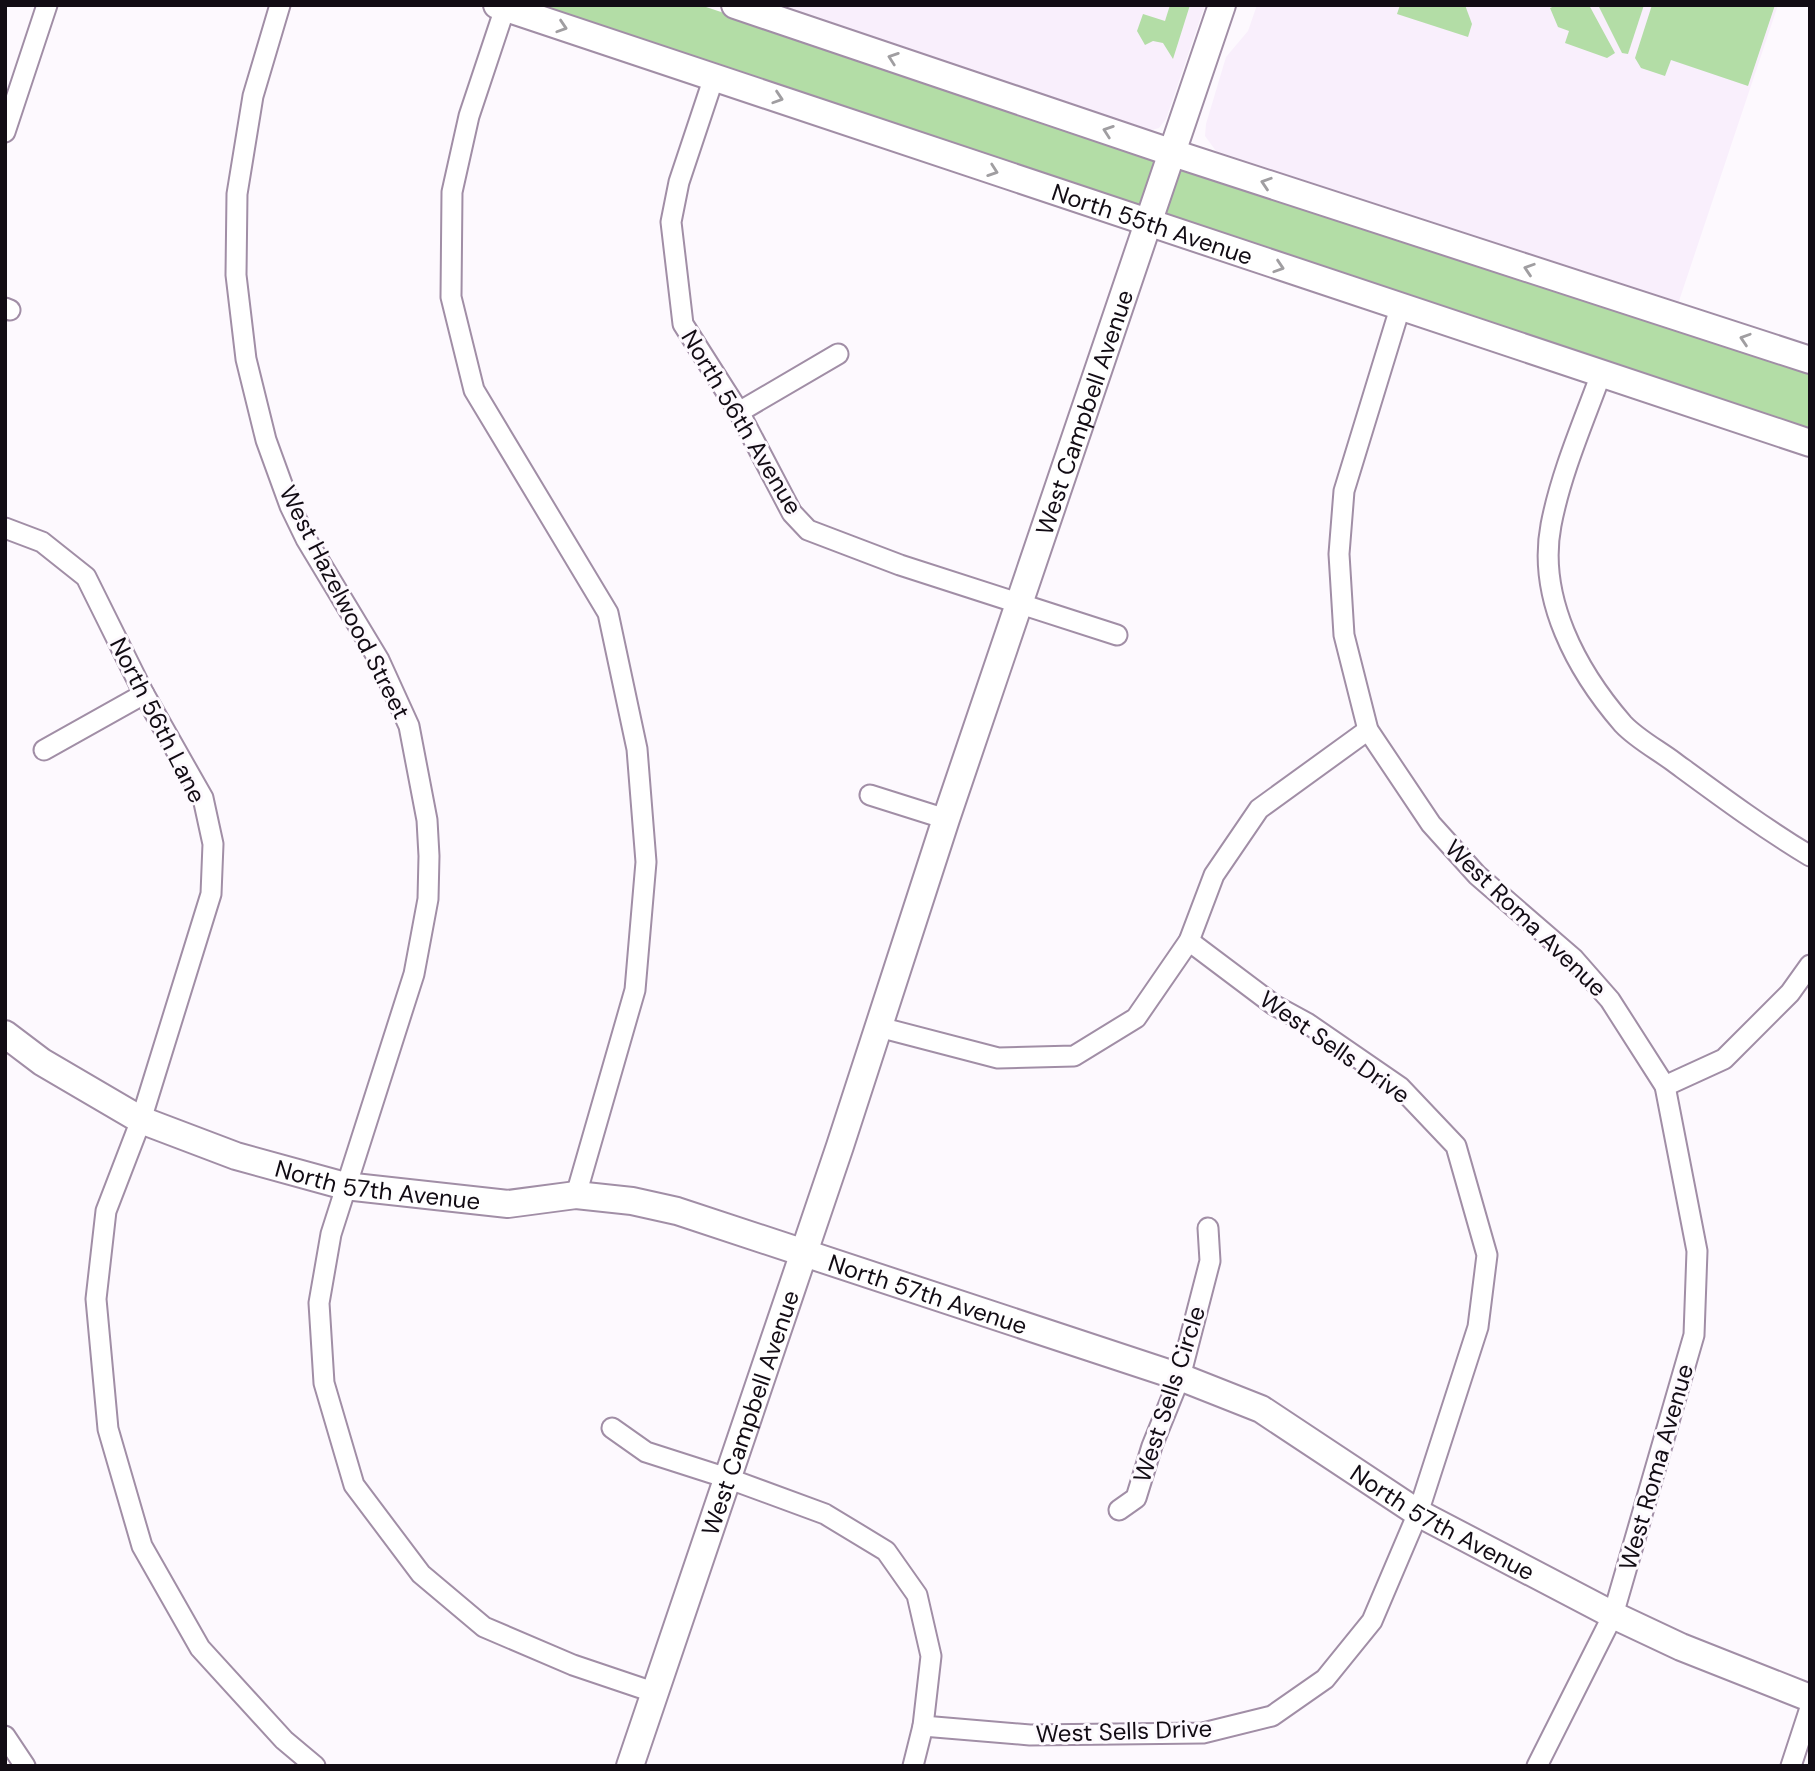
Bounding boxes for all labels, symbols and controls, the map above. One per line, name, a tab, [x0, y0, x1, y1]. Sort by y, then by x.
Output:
one-way arrow	[555, 19, 568, 33]
one-way arrow	[887, 52, 899, 66]
one-way arrow	[771, 90, 784, 104]
one-way arrow	[1103, 125, 1115, 139]
one-way arrow	[987, 163, 999, 177]
street label: North 55th Avenue	[1048, 176, 1257, 272]
one-way arrow	[1260, 177, 1272, 191]
one-way arrow	[1272, 259, 1284, 274]
one-way arrow	[1523, 262, 1535, 277]
street label: West Campbell Avenue	[1028, 285, 1140, 539]
street label: North 56th Avenue	[675, 324, 809, 520]
one-way arrow	[1739, 333, 1752, 347]
street label: West Hazelwood Street	[273, 480, 417, 724]
street label: North 56th Lane	[103, 632, 213, 808]
street label: West Roma Avenue	[1439, 833, 1613, 1003]
street label: West Sells Drive	[1254, 984, 1416, 1110]
street label: North 57th Avenue	[272, 1152, 482, 1216]
street label: North 57th Avenue	[824, 1247, 1031, 1341]
street label: West Campbell Avenue	[694, 1286, 806, 1539]
street label: West Sells Circle	[1126, 1302, 1212, 1486]
street label: West Roma Avenue	[1612, 1360, 1700, 1574]
street label: North 57th Avenue	[1345, 1457, 1540, 1587]
street label: West Sells Drive	[1035, 1712, 1213, 1750]

